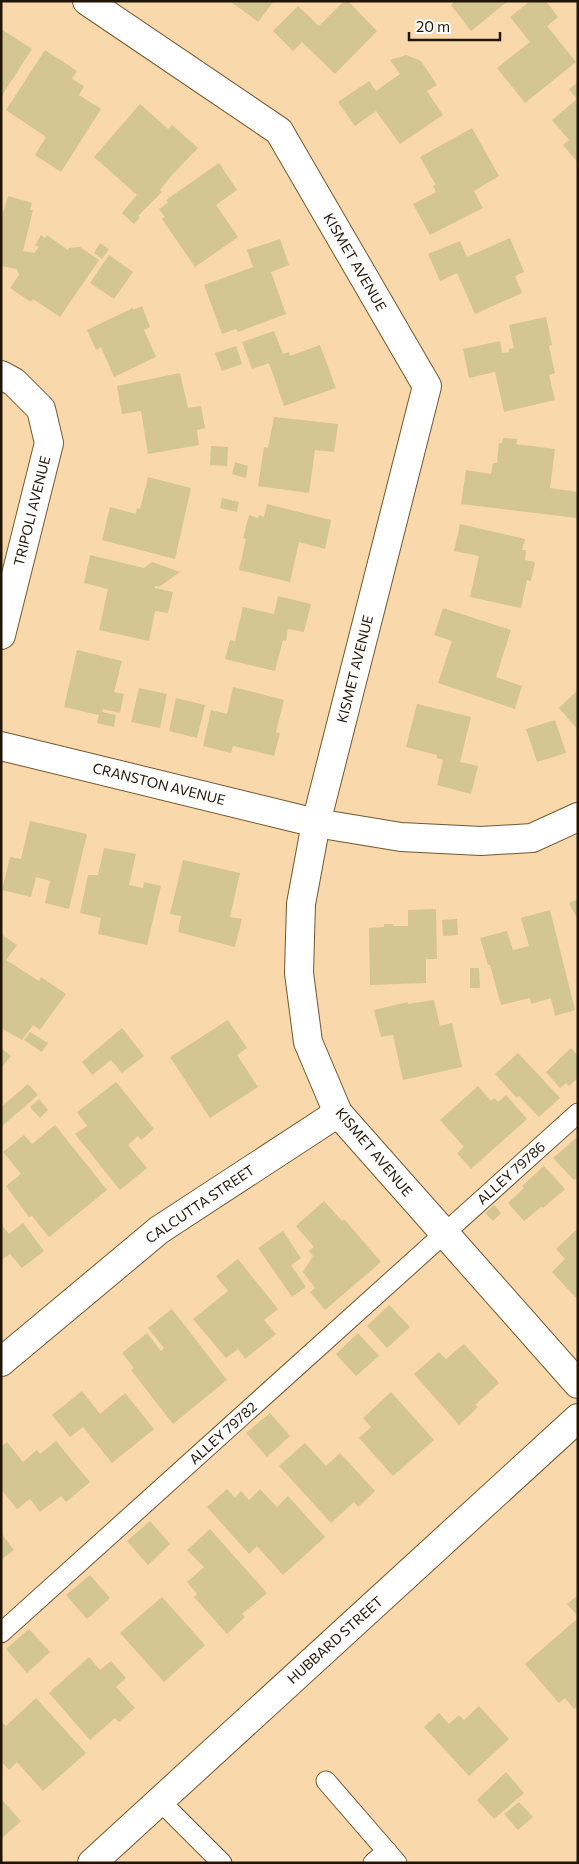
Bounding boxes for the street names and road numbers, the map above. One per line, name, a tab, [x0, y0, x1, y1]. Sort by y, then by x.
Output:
street label: KISMET AVENUE	[320, 210, 390, 314]
street label: TRIPOLI AVENUE	[10, 454, 53, 568]
street label: KISMET AVENUE	[333, 613, 376, 725]
street label: CRANSTON AVENUE	[91, 759, 227, 808]
street label: KISMET AVENUE	[332, 1104, 416, 1199]
street label: ALLEY 79786	[473, 1138, 548, 1208]
street label: CALCUTTA STREET	[142, 1161, 257, 1246]
street label: ALLEY 79782	[185, 1398, 260, 1467]
street label: HUBBARD STREET	[283, 1592, 386, 1687]

